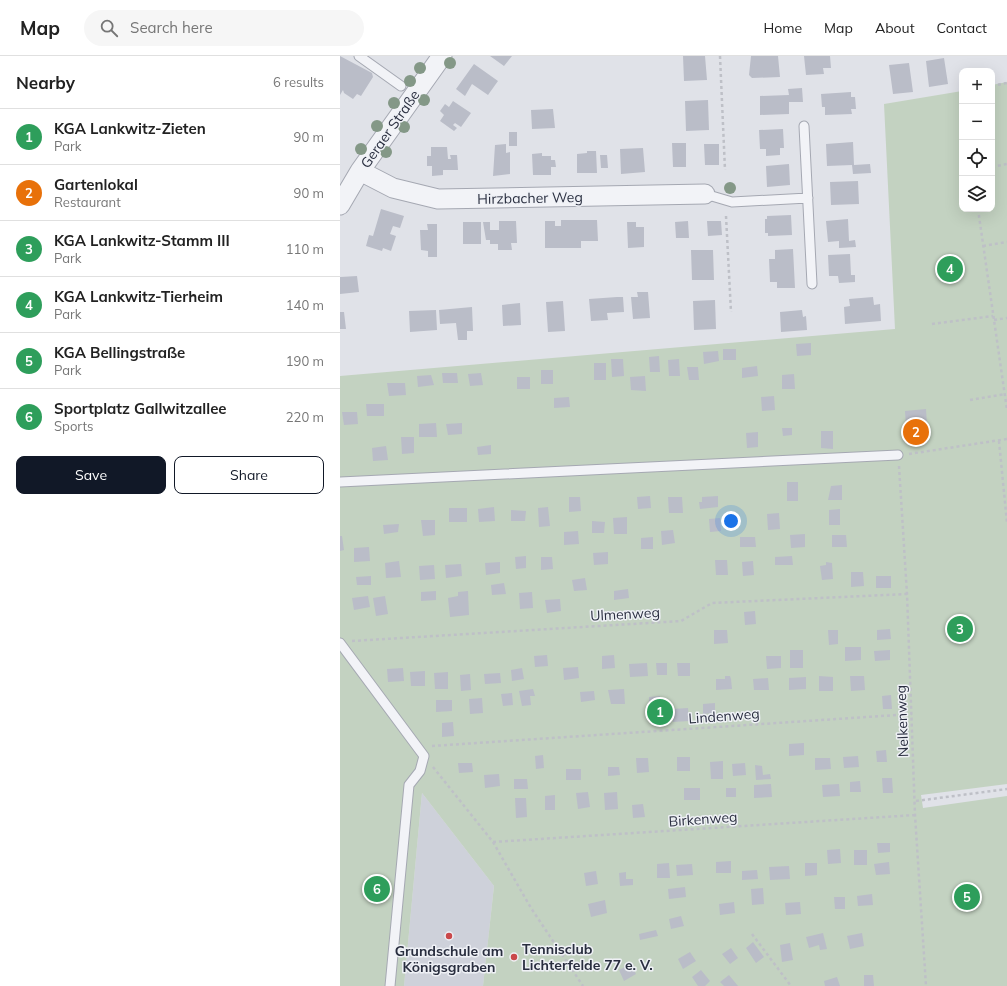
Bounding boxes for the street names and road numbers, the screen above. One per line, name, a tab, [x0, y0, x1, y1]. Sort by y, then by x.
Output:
street label: Geraer Straße	[356, 87, 424, 171]
street label: Hirzbacher Weg	[477, 188, 583, 208]
street label: Ulmenweg	[590, 603, 660, 625]
street label: Nelkenweg	[892, 685, 912, 757]
street label: Lindenweg	[688, 705, 760, 727]
street label: Birkenweg	[668, 808, 738, 830]

